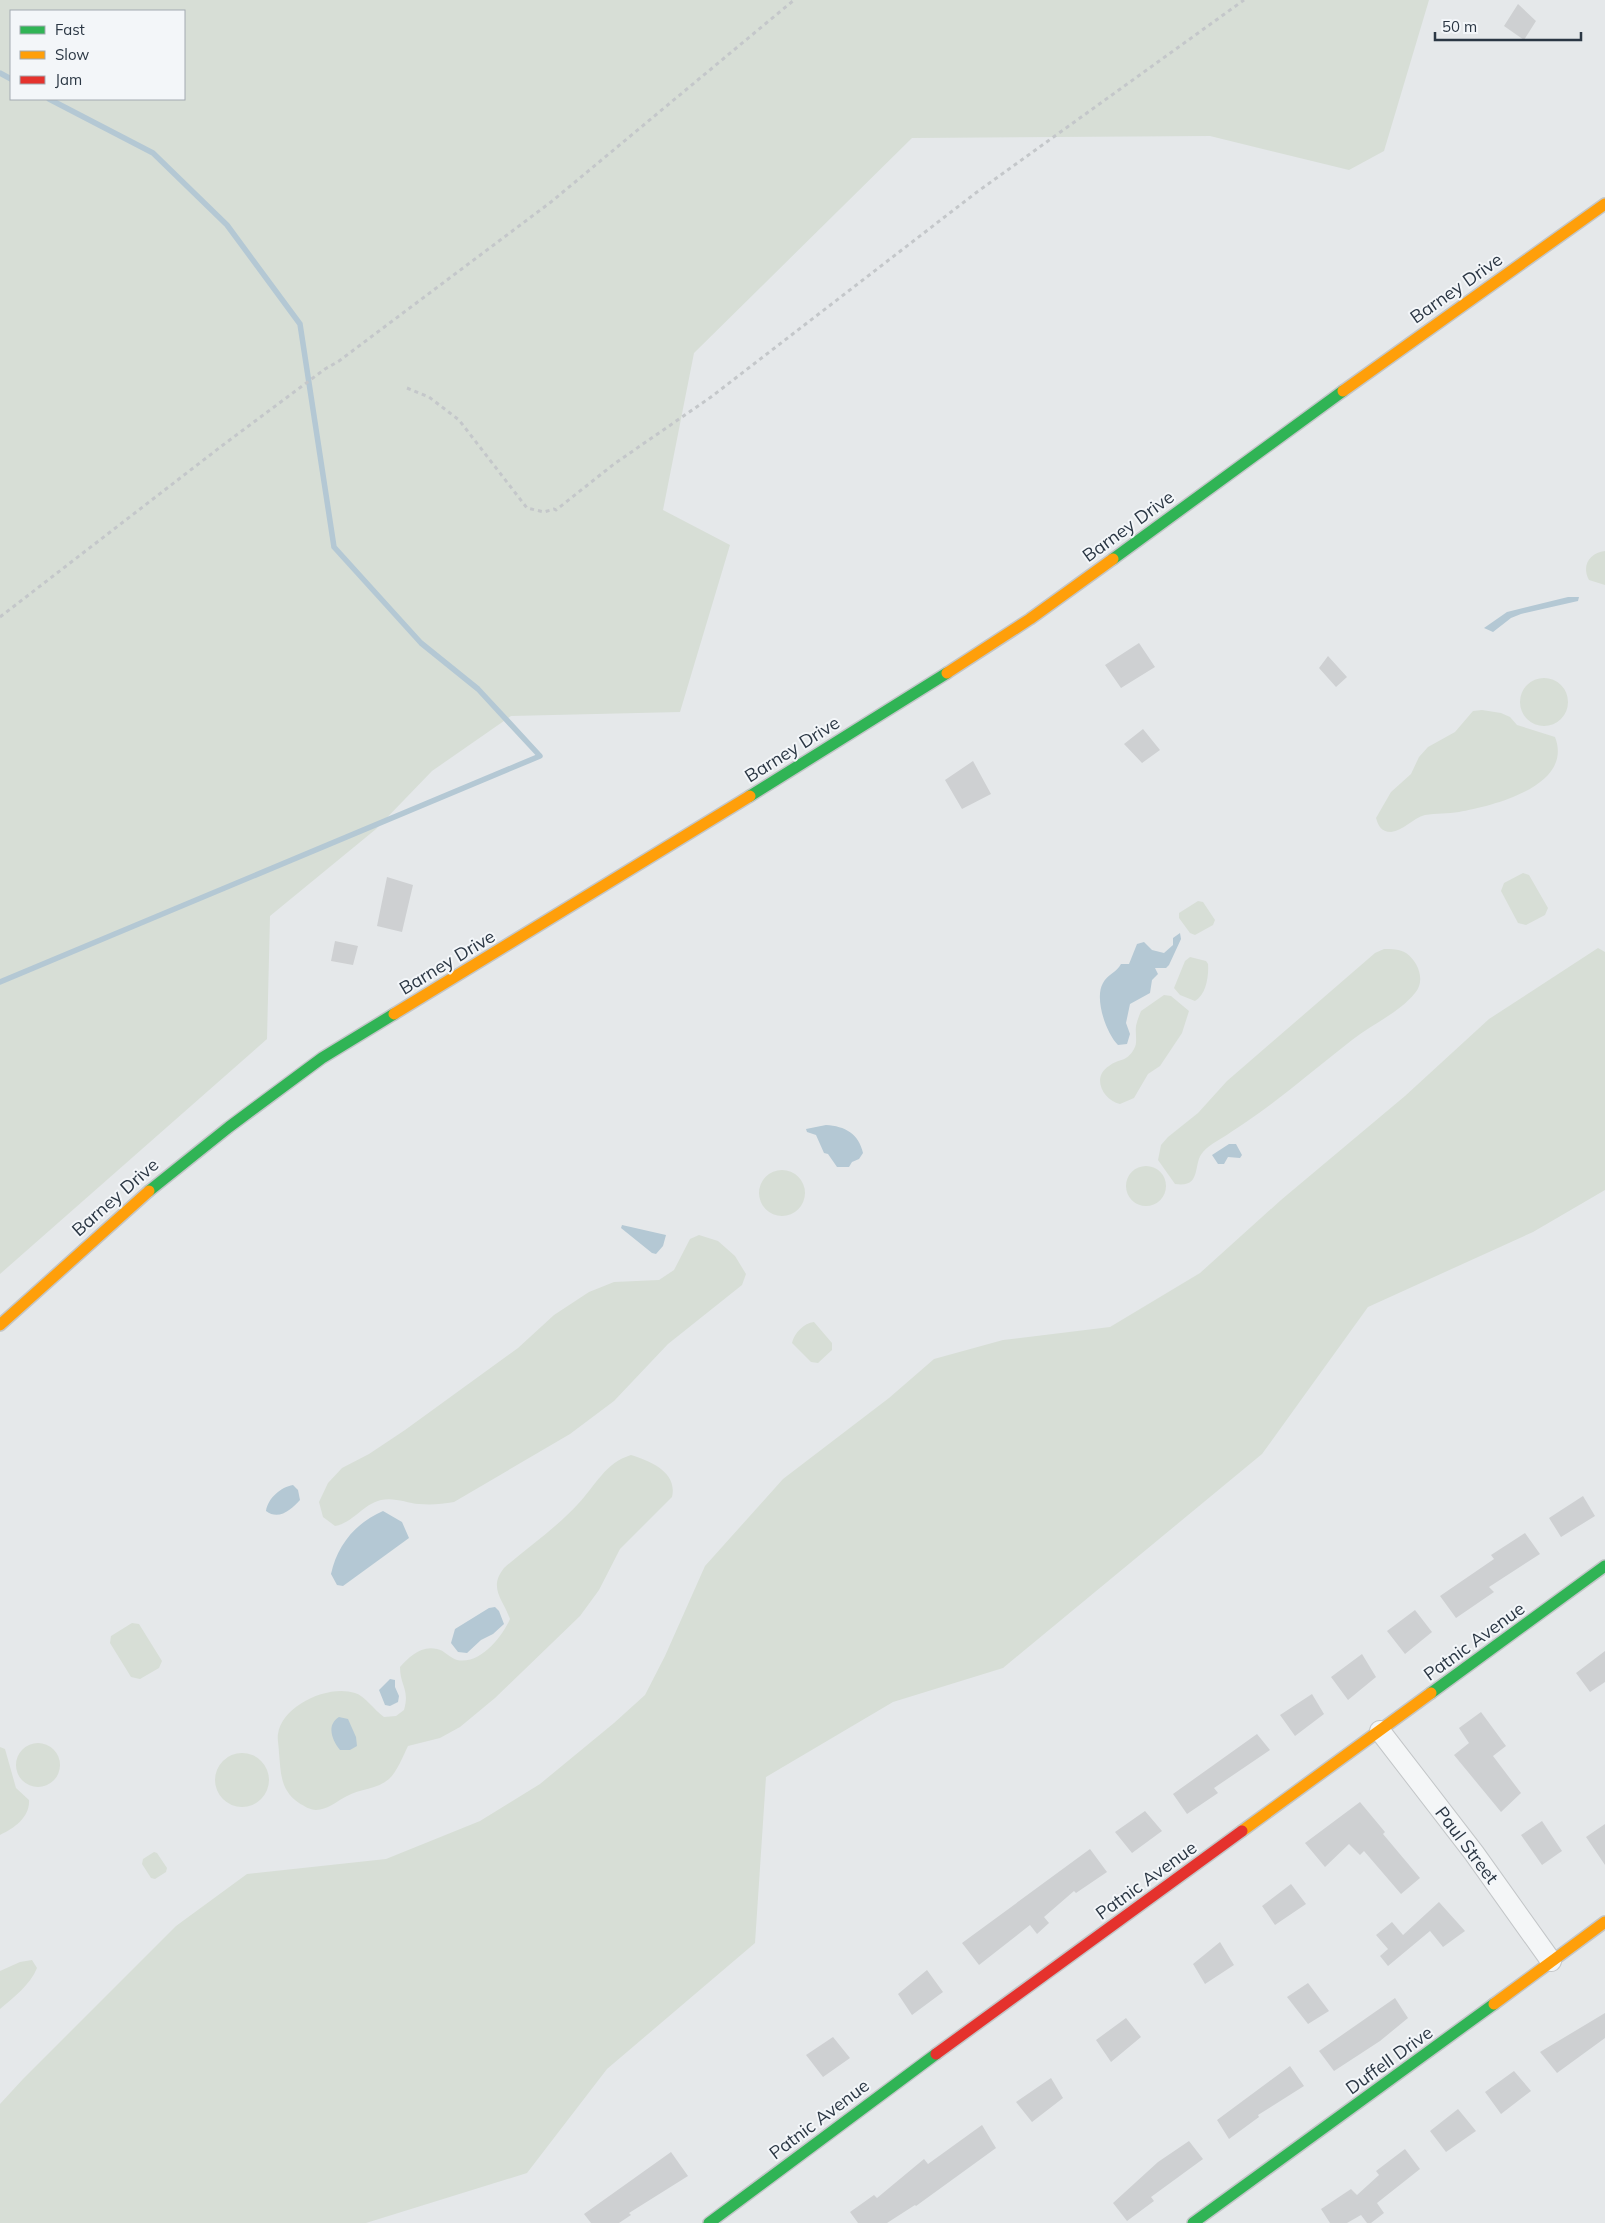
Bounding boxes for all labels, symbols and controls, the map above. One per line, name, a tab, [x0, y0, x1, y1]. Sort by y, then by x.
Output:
legend	[10, 10, 185, 100]
scale bar	[1435, 10, 1581, 42]
text: 50 m	[1442, 17, 1477, 36]
text: Fast	[55, 20, 85, 39]
text: Slow	[55, 45, 89, 64]
text: Jam	[55, 70, 82, 89]
street label: Barney Drive	[1405, 248, 1507, 328]
street label: Barney Drive	[1078, 485, 1178, 567]
street label: Barney Drive	[740, 711, 844, 787]
street label: Barney Drive	[395, 924, 499, 1000]
street label: Barney Drive	[67, 1153, 163, 1241]
street label: Patnic Avenue	[1419, 1597, 1529, 1685]
street label: Paul Street	[1430, 1802, 1504, 1888]
street label: Patnic Avenue	[1091, 1836, 1201, 1924]
street label: Duffell Drive	[1341, 2021, 1437, 2099]
street label: Patnic Avenue	[764, 2074, 874, 2164]

